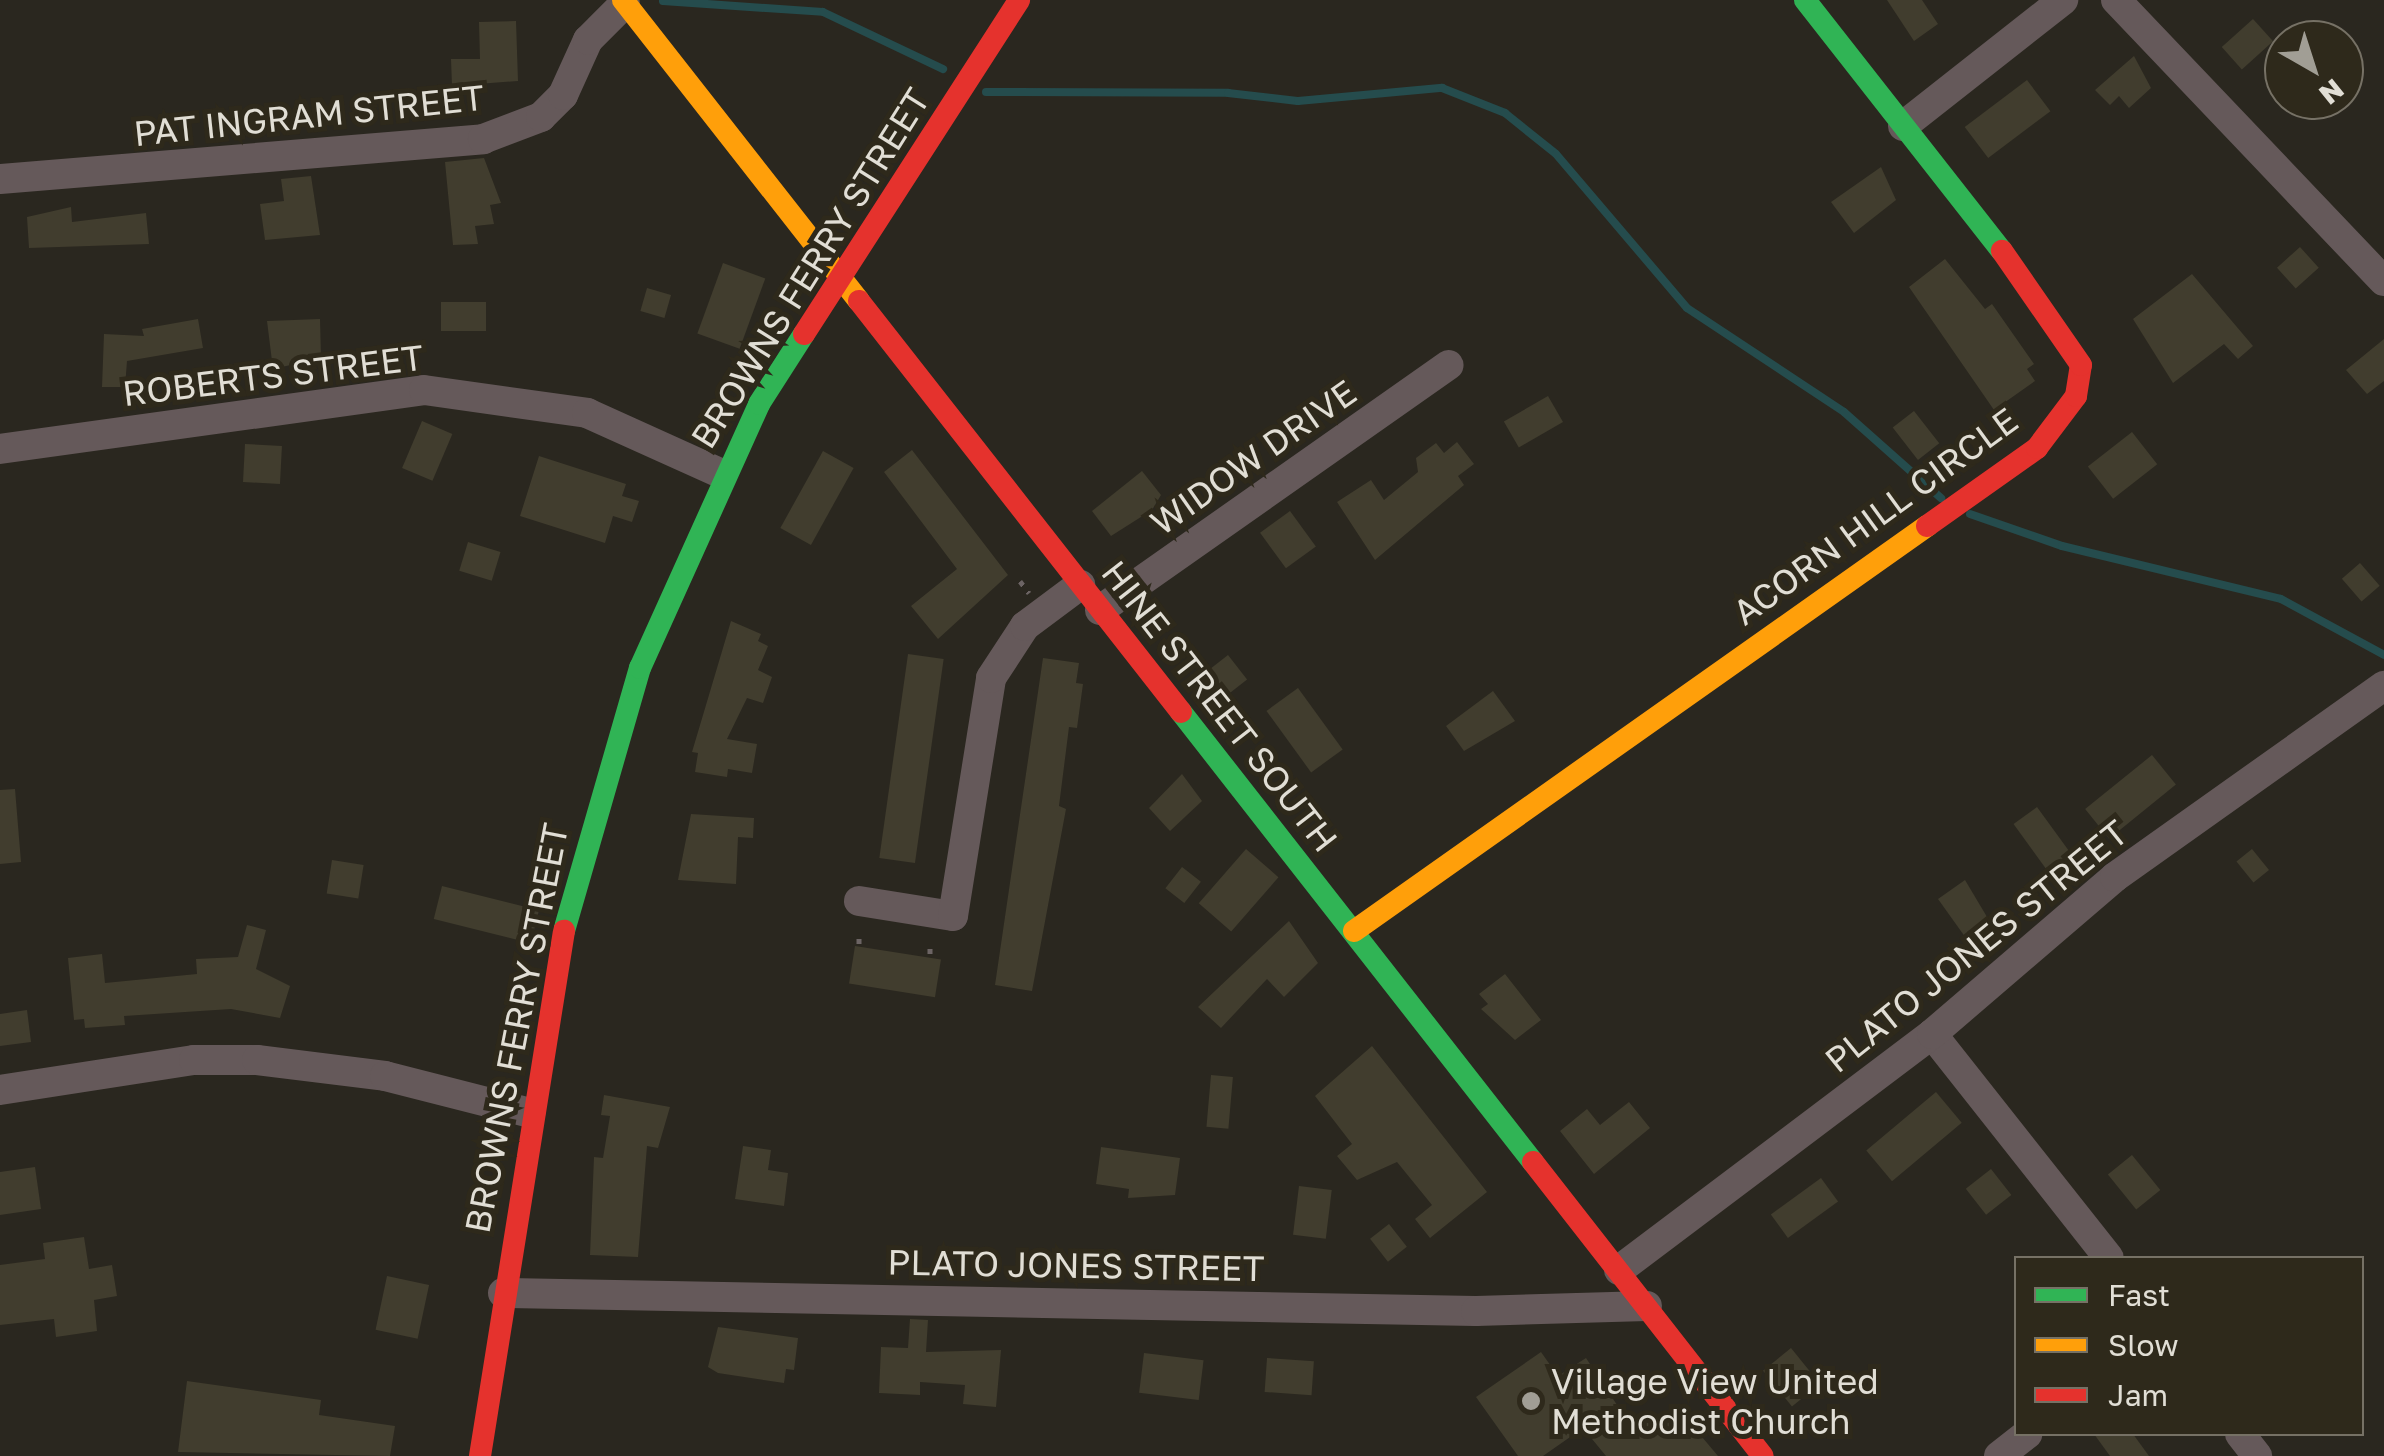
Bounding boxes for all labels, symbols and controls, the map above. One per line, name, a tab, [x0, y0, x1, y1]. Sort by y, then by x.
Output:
north arrow	[2264, 20, 2364, 120]
text: N	[2313, 73, 2351, 112]
street label: PAT INGRAM STREET	[132, 76, 486, 154]
street label: BROWNS FERRY STREET	[682, 80, 938, 456]
street label: ROBERTS STREET	[120, 336, 426, 414]
street label: WIDOW DRIVE	[1142, 371, 1364, 543]
street label: ACORN HILL CIRCLE	[1725, 399, 2025, 633]
street label: HINE STREET SOUTH	[1093, 552, 1347, 860]
street label: PLATO JONES STREET	[1816, 811, 2136, 1081]
street label: BROWNS FERRY STREET	[456, 820, 576, 1236]
street label: PLATO JONES STREET	[887, 1241, 1265, 1289]
legend	[2014, 1256, 2364, 1436]
text: Fast	[2108, 1277, 2170, 1313]
text: Slow	[2108, 1327, 2179, 1363]
place label: Village View United Methodist Church	[1551, 1360, 1879, 1442]
text: Jam	[2108, 1377, 2168, 1413]
marker: Village View United Methodist Church	[1520, 1390, 1542, 1412]

